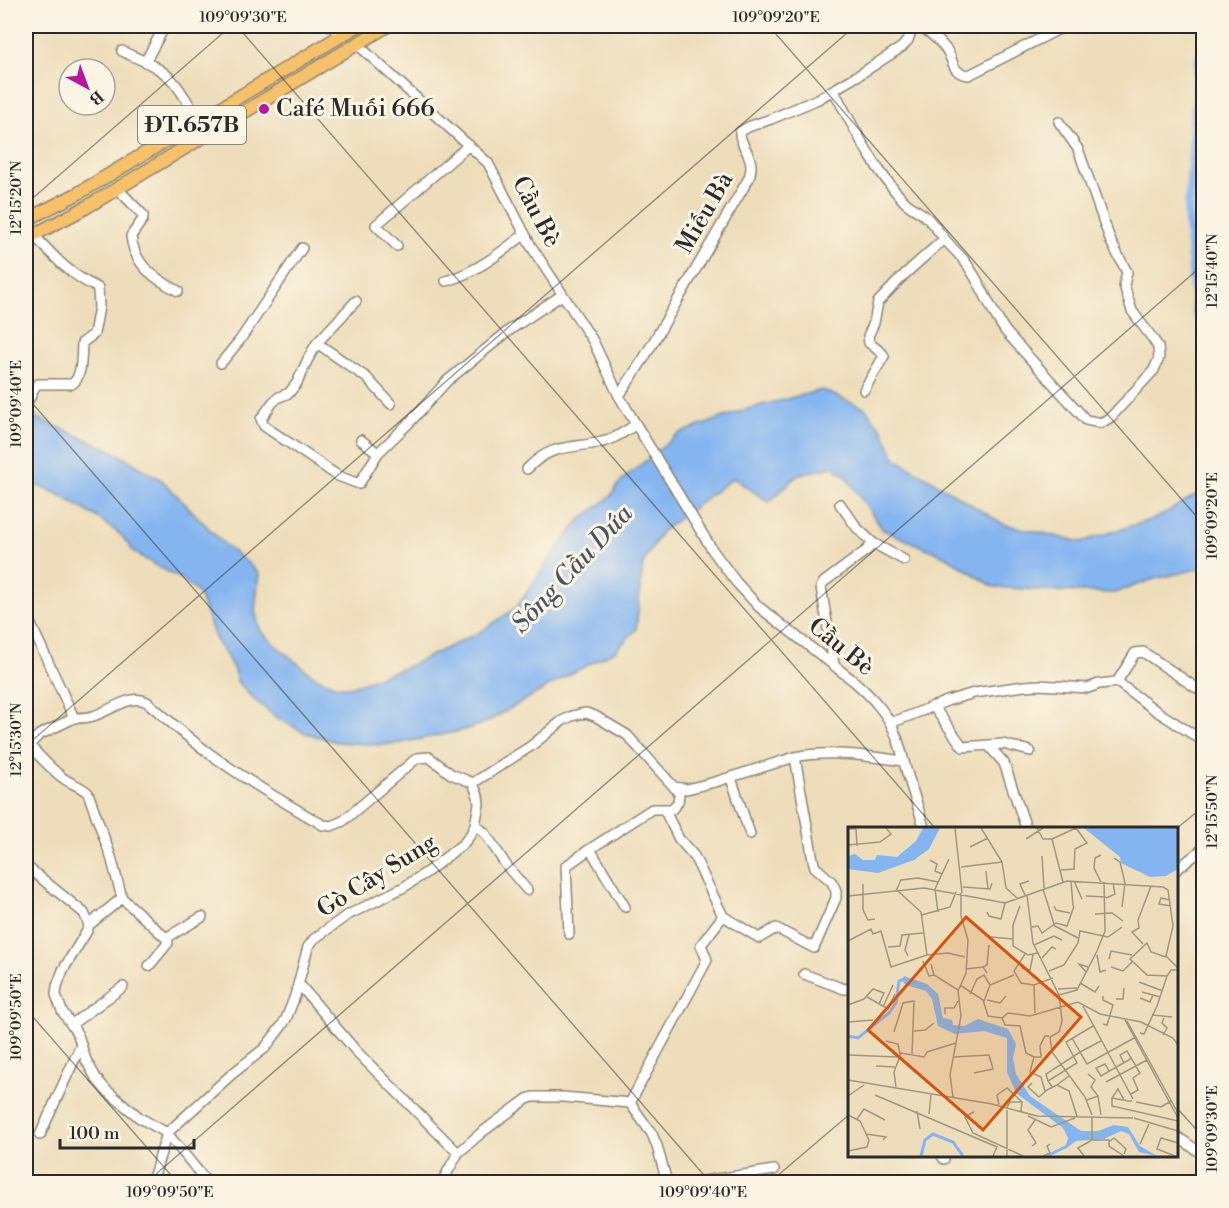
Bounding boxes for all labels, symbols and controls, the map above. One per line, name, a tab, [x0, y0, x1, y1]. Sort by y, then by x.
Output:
text: 109°09'30"E	[199, 8, 287, 27]
text: 109°09'20"E	[732, 8, 820, 27]
north arrow	[57, 57, 117, 117]
text: B	[85, 86, 107, 109]
place label: Café Muối 666	[276, 94, 435, 124]
marker: Café Muối 666	[257, 102, 271, 116]
road number: ĐT.657B	[138, 106, 246, 144]
text: 12°15'20"N	[7, 161, 26, 235]
street label: Miếu Bà	[670, 166, 741, 259]
street label: Cầu Bè	[505, 171, 567, 253]
text: 12°15'40"N	[1203, 234, 1222, 308]
text: 109°09'40"E	[7, 360, 26, 448]
text: 109°09'20"E	[1203, 472, 1222, 560]
water label: Sông Cầu Dứa	[504, 498, 640, 640]
street label: Cầu Bè	[802, 611, 880, 683]
text: 12°15'30"N	[7, 703, 26, 777]
text: 12°15'50"N	[1203, 775, 1222, 849]
street label: Gò Cây Sung	[312, 827, 443, 925]
inset map	[848, 827, 1178, 1157]
text: 109°09'50"E	[7, 973, 26, 1061]
text: 109°09'30"E	[1203, 1085, 1222, 1173]
scale bar	[60, 1112, 194, 1150]
text: 100 m	[69, 1122, 120, 1145]
text: 109°09'50"E	[126, 1183, 214, 1202]
text: 109°09'40"E	[659, 1183, 747, 1202]

